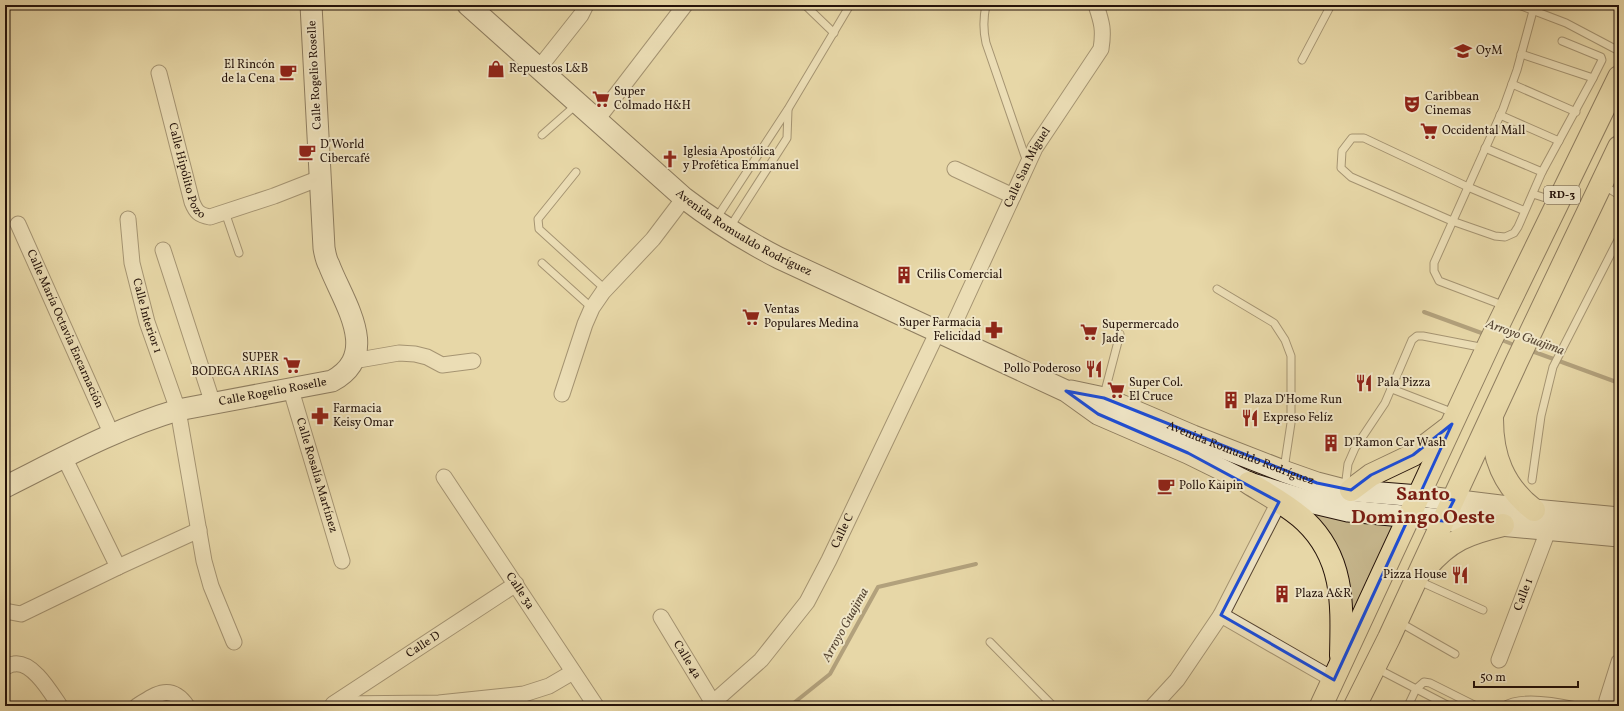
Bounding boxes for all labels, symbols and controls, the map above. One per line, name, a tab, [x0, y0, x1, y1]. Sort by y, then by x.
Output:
street label: Calle Rogelio Roselle	[304, 20, 326, 130]
school or university icon: OyM	[1453, 41, 1473, 61]
place label: OyM	[1476, 43, 1502, 59]
place label: El Rincón de la Cena	[222, 57, 275, 87]
shop icon: Repuestos L&B	[486, 59, 506, 79]
place label: Repuestos L&B	[509, 61, 588, 77]
cafe icon: El Rincón de la Cena	[278, 62, 298, 82]
place label: Super Colmado H&H	[614, 84, 691, 114]
supermarket icon: Super Colmado H&H	[591, 89, 611, 109]
place label: Caribbean Cinemas	[1425, 89, 1479, 119]
theatre icon: Caribbean Cinemas	[1402, 94, 1422, 114]
street label: Calle Hipólito Pozo	[164, 121, 208, 223]
supermarket icon: Occidental Mall	[1419, 121, 1439, 141]
place label: Occidental Mall	[1442, 123, 1526, 139]
street label: Calle San Miguel	[1001, 124, 1055, 210]
place label: D'World Cibercafé	[320, 137, 370, 167]
cafe icon: D'World Cibercafé	[297, 142, 317, 162]
place label: Iglesia Apostólica y Profética Emmanuel	[683, 144, 799, 174]
church icon: Iglesia Apostólica y Profética Emmanuel	[660, 149, 680, 169]
street label: Avenida Romualdo Rodríguez	[672, 186, 814, 280]
road number: RD-3	[1544, 186, 1580, 204]
street label: Calle María Octavia Encarnación	[22, 247, 107, 411]
building icon: Crilis Comercial	[894, 265, 914, 285]
place label: Crilis Comercial	[917, 267, 1003, 283]
street label: Calle Interior 1	[128, 277, 165, 355]
place label: Ventas Populares Medina	[764, 302, 859, 332]
supermarket icon: Ventas Populares Medina	[741, 307, 761, 327]
place label: Super Farmacia Felicidad	[899, 315, 981, 345]
water label: Arroyo Guajima	[1482, 315, 1567, 361]
place label: Supermercado Jade	[1102, 317, 1179, 347]
pharmacy icon: Super Farmacia Felicidad	[984, 320, 1004, 340]
supermarket icon: Supermercado Jade	[1079, 322, 1099, 342]
place label: SUPER BODEGA ARIAS	[192, 350, 279, 380]
supermarket icon: SUPER BODEGA ARIAS	[282, 355, 302, 375]
restaurant icon: Pollo Poderoso	[1084, 359, 1104, 379]
place label: Pollo Poderoso	[1004, 361, 1081, 377]
restaurant icon: Pala Pizza	[1354, 373, 1374, 393]
street label: Calle Rogelio Roselle	[217, 374, 328, 410]
place label: Super Col. El Cruce	[1129, 375, 1183, 405]
place label: Pala Pizza	[1377, 375, 1431, 391]
supermarket icon: Super Col. El Cruce	[1106, 380, 1126, 400]
building icon: Plaza D'Home Run	[1221, 390, 1241, 410]
place label: Plaza D'Home Run	[1244, 392, 1342, 408]
place label: Farmacia Keisy Omar	[333, 401, 394, 431]
pharmacy icon: Farmacia Keisy Omar	[310, 406, 330, 426]
restaurant icon: Expreso Felíz	[1240, 408, 1260, 428]
place label: Expreso Felíz	[1263, 410, 1333, 426]
street label: Calle Rosalía Martínez	[292, 416, 341, 535]
street label: Avenida Romualdo Rodríguez	[1164, 418, 1316, 489]
building icon: D'Ramon Car Wash	[1321, 433, 1341, 453]
place label: D'Ramon Car Wash	[1344, 435, 1446, 451]
cafe icon: Pollo Kaipin	[1156, 476, 1176, 496]
place label: Pollo Kaipin	[1179, 478, 1243, 494]
district label: Santo Domingo Oeste	[1351, 481, 1495, 532]
street label: Calle C	[828, 511, 858, 551]
restaurant icon: Pizza House	[1450, 565, 1470, 585]
place label: Pizza House	[1383, 567, 1447, 583]
street label: Calle 3a	[502, 570, 538, 613]
street label: Calle 1	[1510, 576, 1537, 613]
building icon: Plaza A&R	[1272, 584, 1292, 604]
water label: Arroyo Guajima	[818, 585, 874, 666]
place label: Plaza A&R	[1295, 586, 1352, 602]
street label: Calle D	[403, 628, 444, 662]
street label: Calle 4a	[669, 638, 705, 682]
scale bar	[1474, 663, 1578, 689]
text: 50 m	[1480, 670, 1506, 686]

